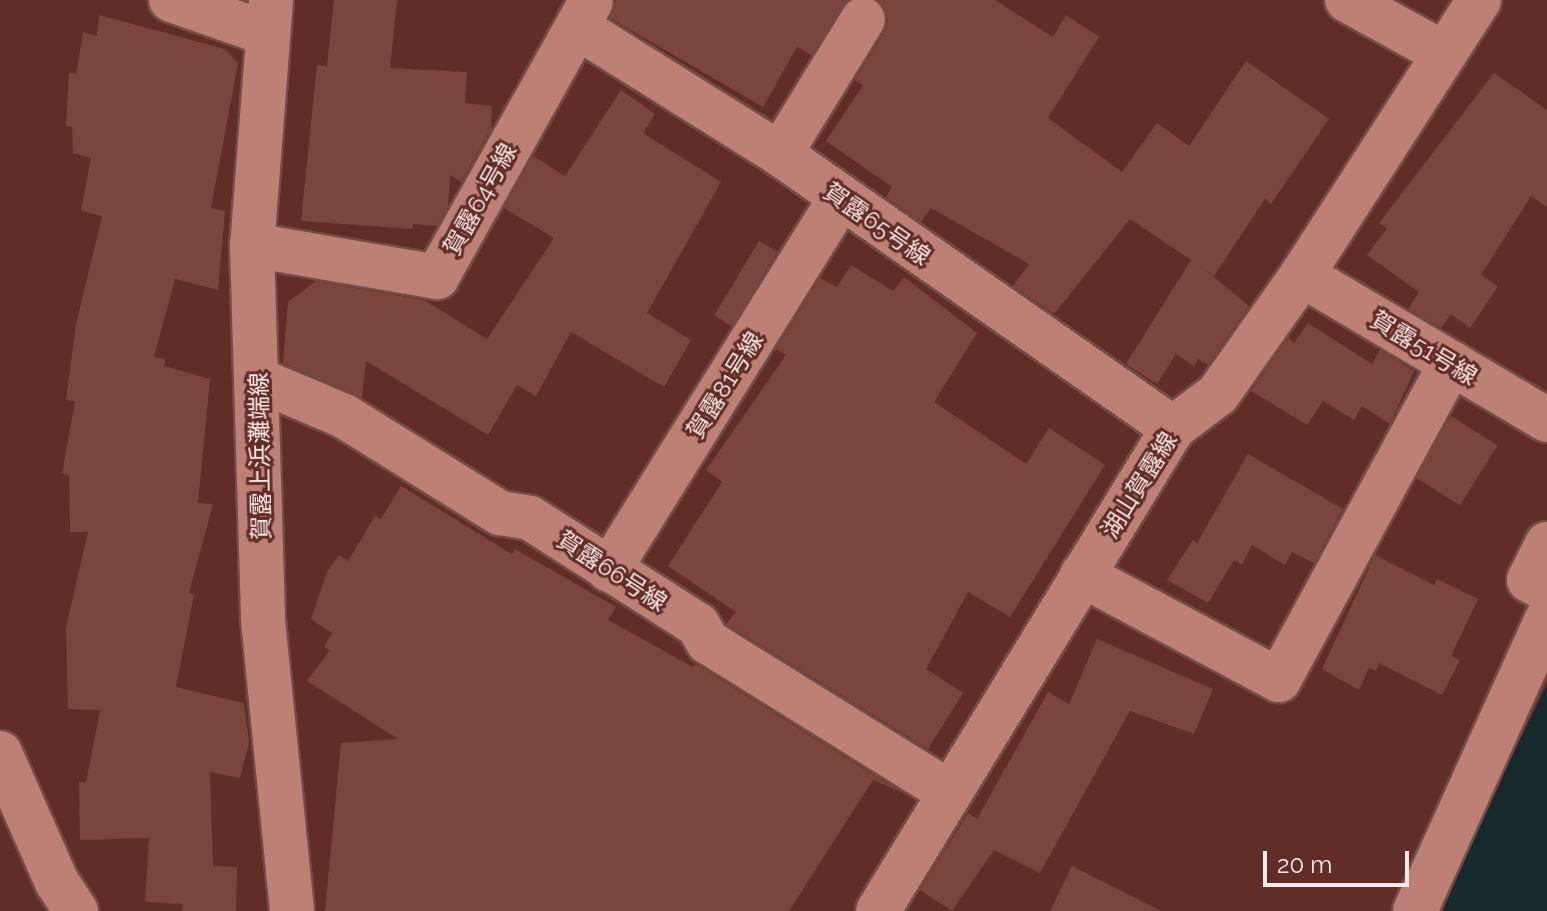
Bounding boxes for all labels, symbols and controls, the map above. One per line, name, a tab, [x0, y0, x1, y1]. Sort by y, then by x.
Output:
street label: 賀露64号線	[437, 138, 523, 260]
street label: 賀露65号線	[818, 177, 936, 271]
street label: 賀露51号線	[1365, 305, 1483, 391]
street label: 賀露81号線	[681, 326, 769, 444]
street label: 賀露上浜灘端線	[244, 372, 276, 540]
street label: 湖山賀露線	[1095, 426, 1183, 544]
street label: 賀露66号線	[552, 525, 672, 617]
scale bar	[1267, 835, 1413, 885]
text: 20 m	[1277, 850, 1332, 879]

